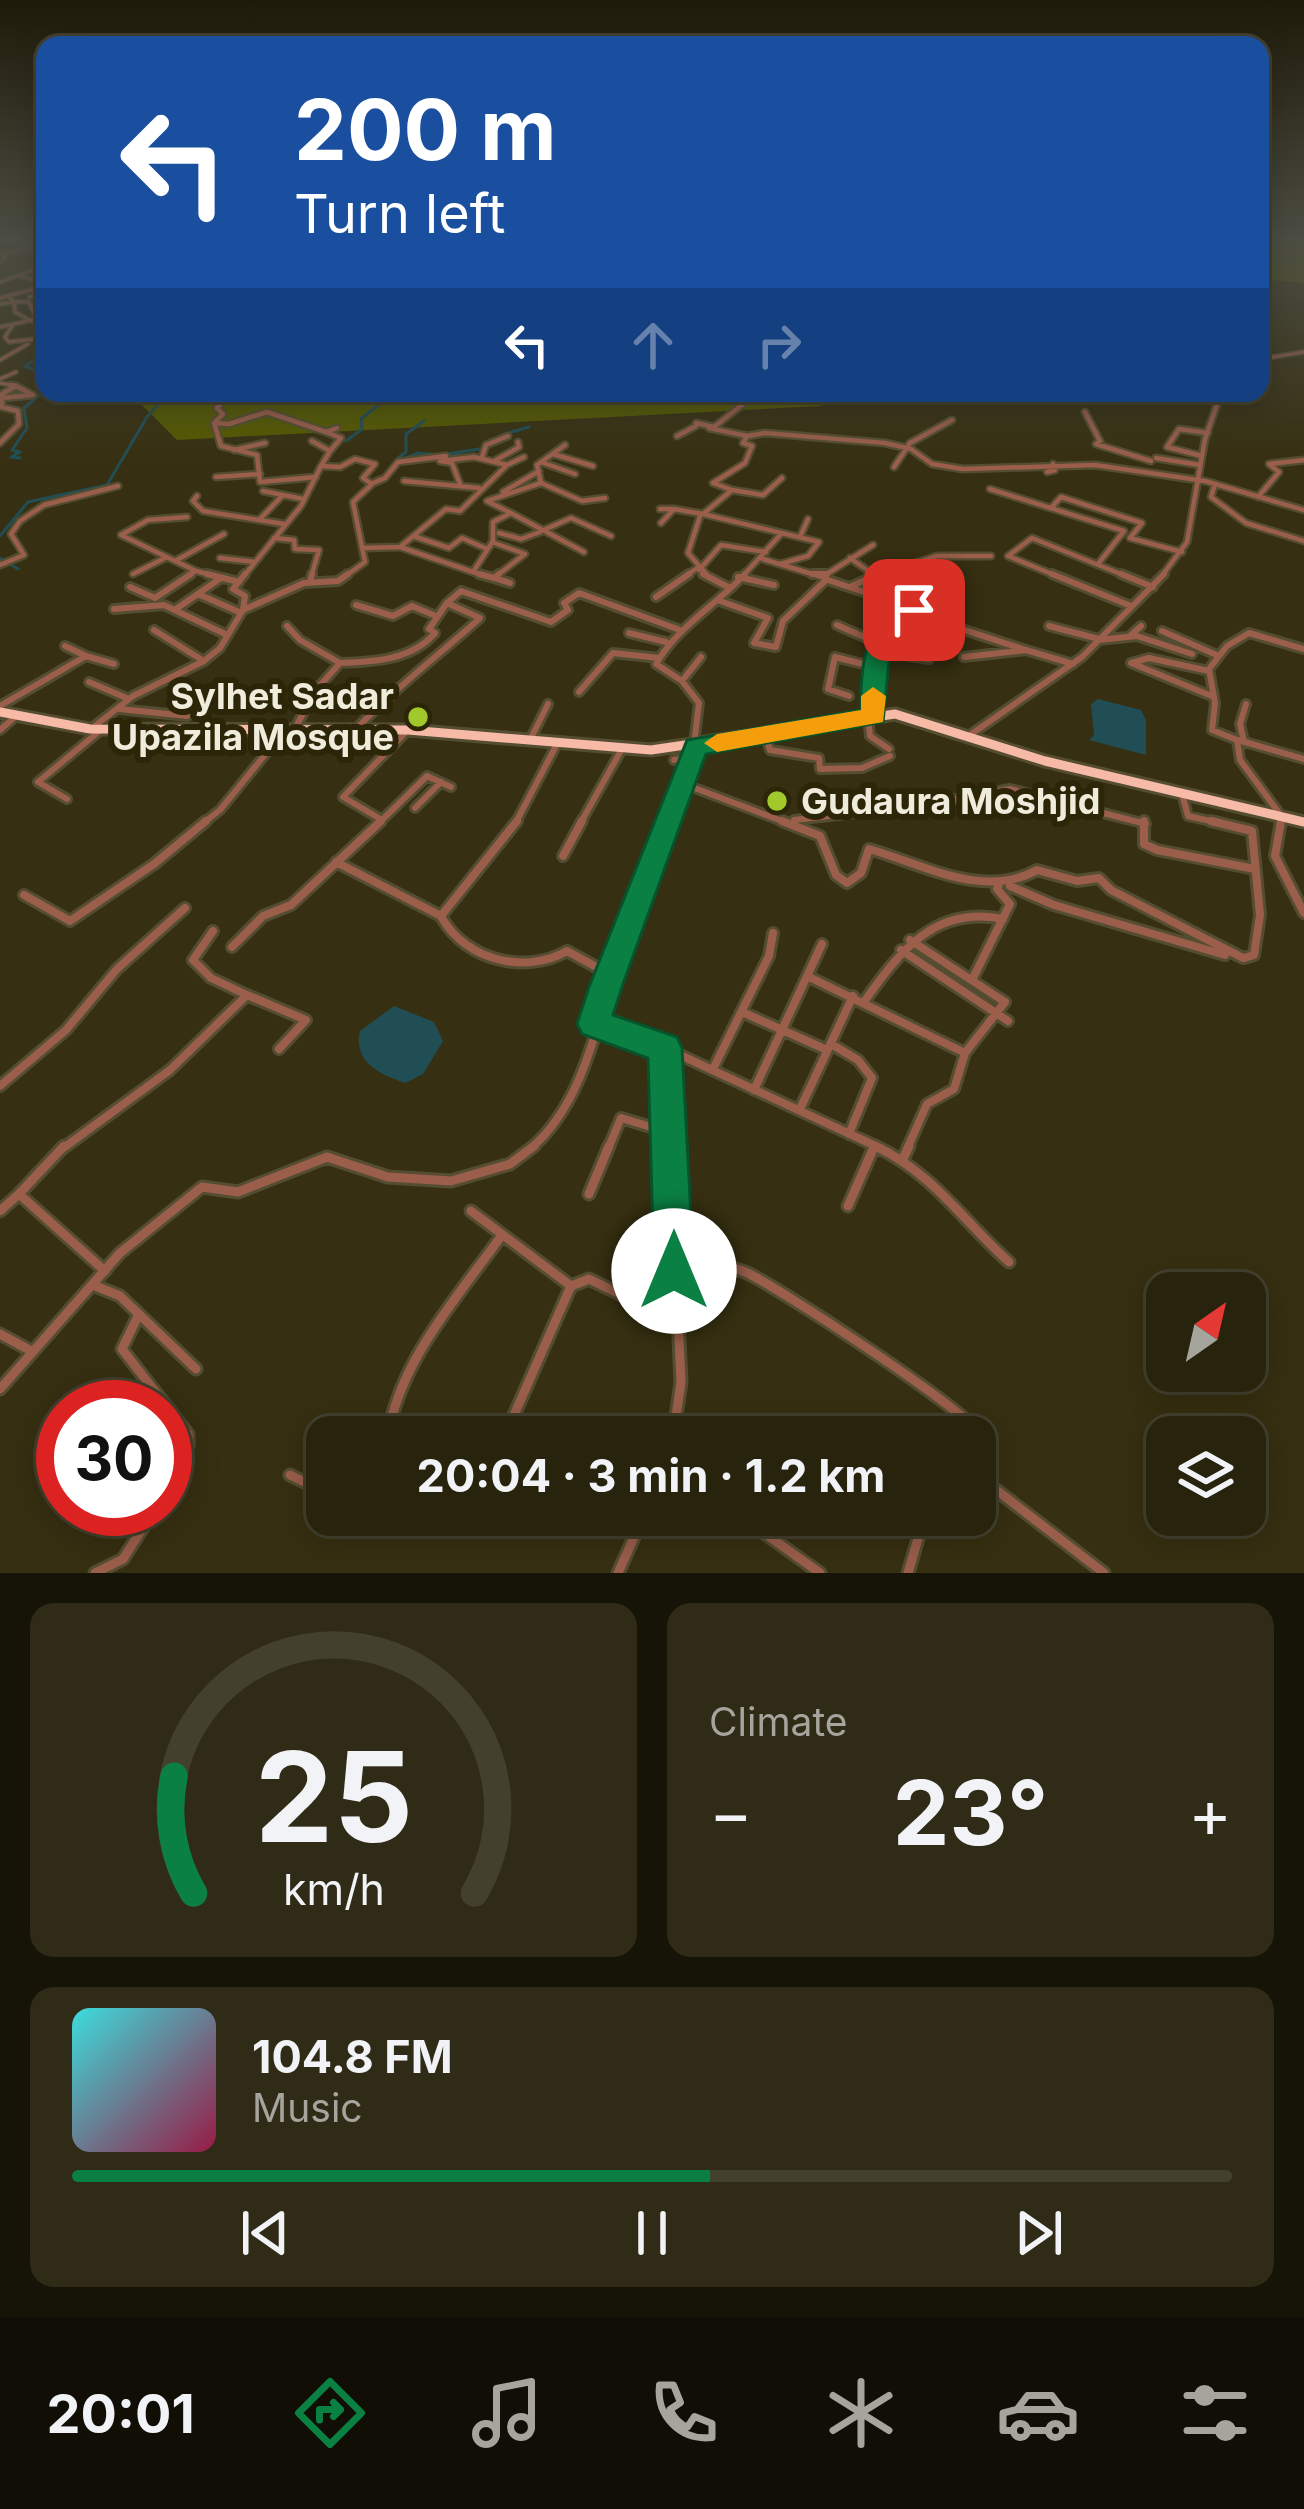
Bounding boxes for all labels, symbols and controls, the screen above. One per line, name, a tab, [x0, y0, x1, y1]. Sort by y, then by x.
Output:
text: 200 m	[294, 79, 557, 180]
icon: left	[96, 84, 252, 240]
text: Turn left	[294, 181, 505, 246]
icon: left	[494, 312, 560, 378]
icon: ahead	[620, 312, 686, 378]
icon: right	[746, 312, 812, 378]
pin	[863, 559, 965, 661]
icon: arrive	[881, 577, 947, 643]
place label: Sylhet Sadar Upazila Mosque	[112, 674, 394, 759]
marker: Sylhet Sadar Upazila Mosque	[405, 704, 431, 730]
place label: Gudaura Moshjid	[801, 779, 1100, 823]
marker: Gudaura Moshjid	[764, 788, 790, 814]
position arrow	[611, 1208, 737, 1334]
north arrow	[1146, 1272, 1266, 1392]
map controls	[1146, 1272, 1266, 1536]
speed limit sign: 30	[36, 1380, 192, 1536]
button: layers	[1146, 1416, 1266, 1536]
text: 20:04 · 3 min · 1.2 km	[417, 1448, 885, 1503]
text: Climate	[709, 1698, 848, 1745]
text: 25	[254, 1721, 413, 1872]
text: 23°	[893, 1758, 1048, 1867]
text: −	[709, 1773, 753, 1853]
text: +	[1188, 1773, 1232, 1853]
text: km/h	[283, 1863, 384, 1915]
text: 104.8 FM	[252, 2029, 453, 2084]
text: Music	[252, 2084, 363, 2131]
icon: previous	[232, 2200, 298, 2266]
icon: pause	[619, 2200, 685, 2266]
icon: next	[1006, 2200, 1072, 2266]
icon: directions	[288, 2371, 372, 2455]
icon: music	[465, 2371, 549, 2455]
icon: phone	[642, 2371, 726, 2455]
icon: climate	[819, 2371, 903, 2455]
icon: car	[996, 2371, 1080, 2455]
icon: filters	[1173, 2371, 1257, 2455]
text: 20:01	[47, 2381, 195, 2446]

